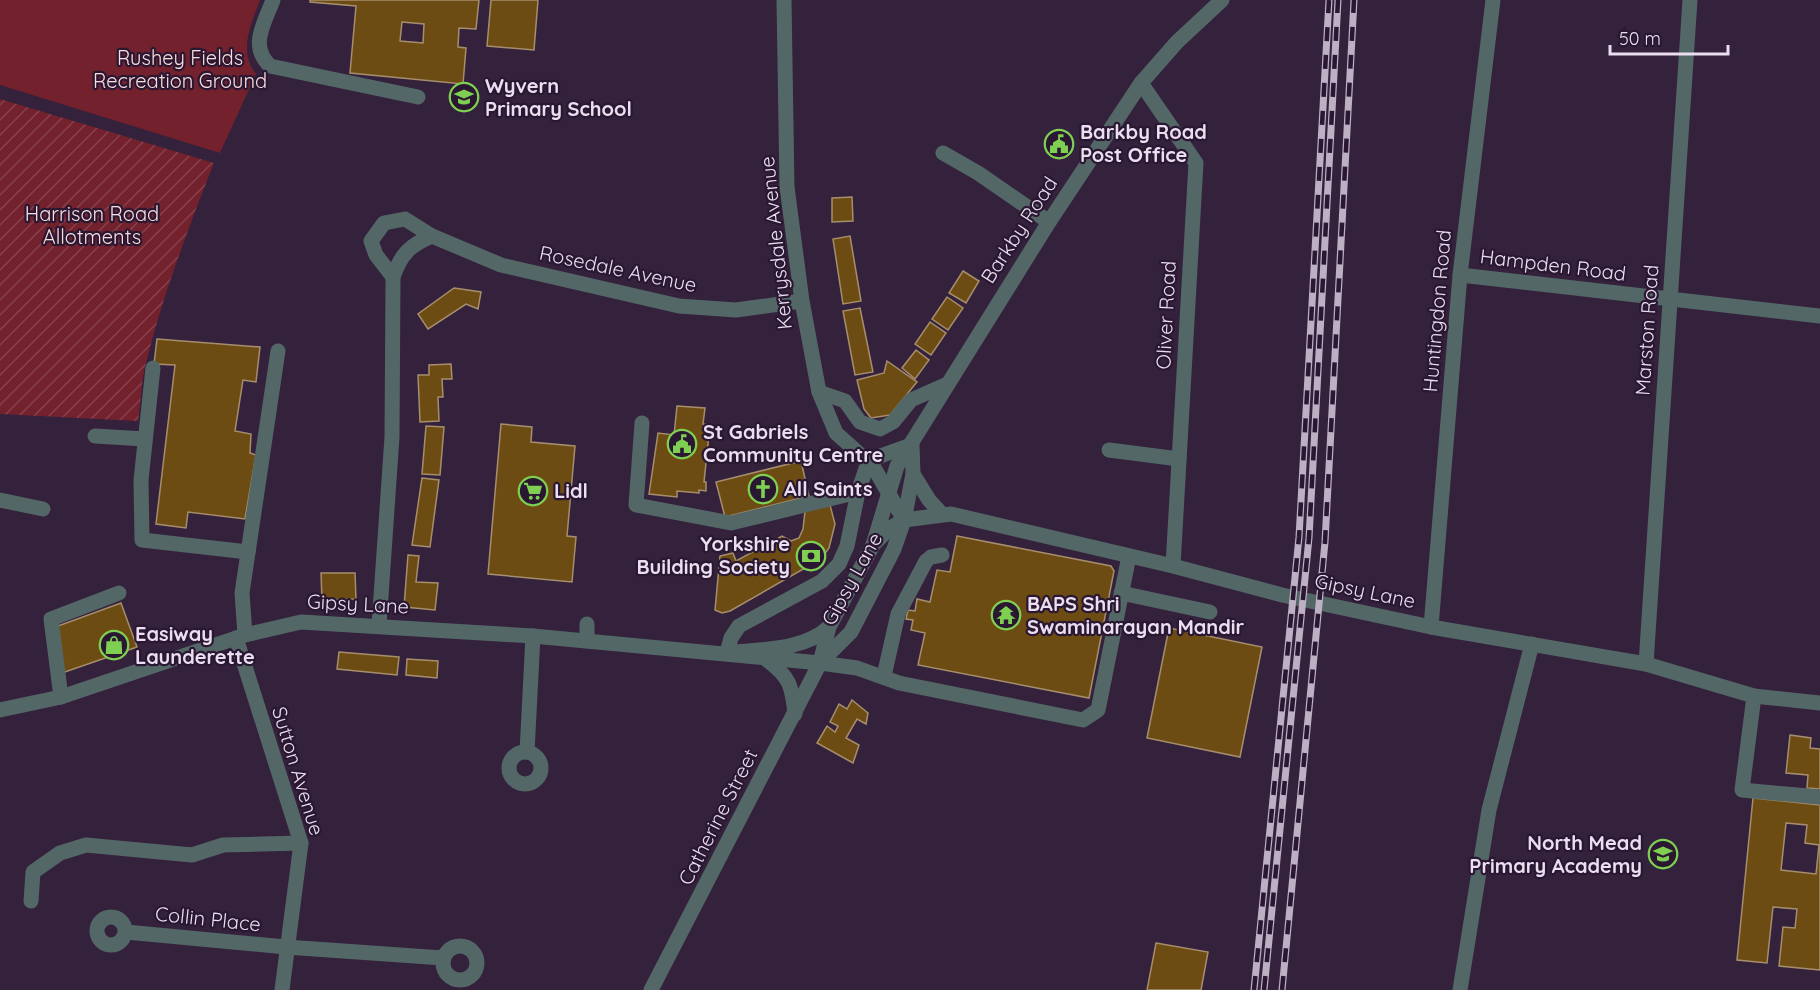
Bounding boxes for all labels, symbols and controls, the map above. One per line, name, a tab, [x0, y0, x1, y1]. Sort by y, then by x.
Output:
scale bar	[1610, 18, 1728, 56]
text: 50 m	[1619, 27, 1661, 50]
park label: Rushey Fields Recreation Ground	[93, 45, 267, 93]
place label: Wyvern Primary School	[485, 73, 632, 121]
school or university icon: Wyvern Primary School	[448, 81, 480, 113]
place label: Barkby Road Post Office	[1080, 119, 1207, 167]
public building icon: Barkby Road Post Office	[1043, 128, 1075, 160]
street label: Kerrysdale Avenue	[754, 155, 797, 331]
street label: Barkby Road	[975, 172, 1062, 288]
park label: Harrison Road Allotments	[25, 201, 159, 249]
street label: Huntingdon Road	[1417, 229, 1456, 393]
street label: Rosedale Avenue	[537, 240, 699, 297]
street label: Hampden Road	[1479, 243, 1628, 286]
street label: Oliver Road	[1150, 260, 1181, 370]
street label: Marston Road	[1629, 264, 1664, 396]
place label: St Gabriels Community Centre	[703, 419, 883, 467]
public building icon: St Gabriels Community Centre	[666, 428, 698, 460]
church icon: All Saints	[747, 473, 779, 505]
supermarket icon: Lidl	[517, 475, 549, 507]
place label: All Saints	[784, 476, 873, 501]
place label: Lidl	[554, 478, 588, 503]
street label: Gipsy Lane	[816, 528, 887, 629]
place label: Yorkshire Building Society	[636, 531, 790, 579]
bank icon: Yorkshire Building Society	[795, 540, 827, 572]
street label: Gipsy Lane	[1313, 568, 1418, 613]
street label: Gipsy Lane	[306, 588, 410, 619]
place label: BAPS Shri Swaminarayan Mandir	[1027, 591, 1245, 639]
temple icon: BAPS Shri Swaminarayan Mandir	[990, 599, 1022, 631]
place label: Easiway Launderette	[135, 621, 255, 669]
shop icon: Easiway Launderette	[98, 629, 130, 661]
street label: Sutton Avenue	[267, 703, 330, 838]
street label: Catherine Street	[672, 744, 763, 889]
place label: North Mead Primary Academy	[1469, 830, 1642, 878]
school or university icon: North Mead Primary Academy	[1647, 838, 1679, 870]
street label: Collin Place	[154, 901, 262, 936]

